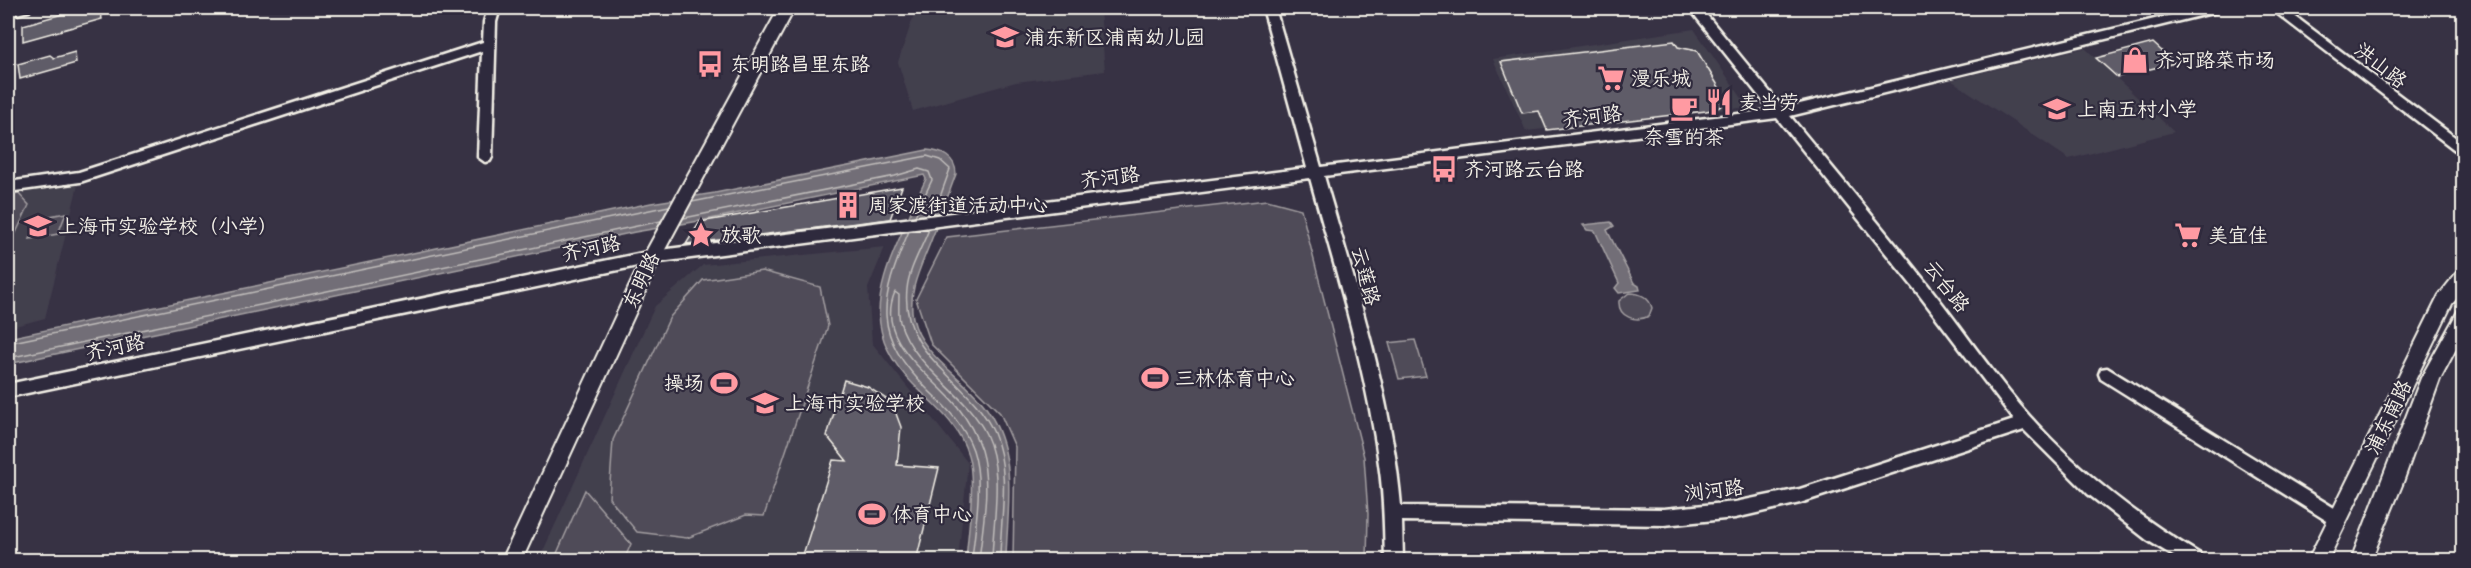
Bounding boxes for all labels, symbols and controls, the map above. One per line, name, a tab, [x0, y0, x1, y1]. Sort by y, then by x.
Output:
school or university icon: 浦东新区浦南幼儿园	[990, 22, 1020, 52]
place label: 浦东新区浦南幼儿园	[1025, 23, 1205, 55]
street label: 洪山路	[2346, 35, 2414, 98]
shop icon: 齐河路菜市场	[2120, 45, 2150, 75]
place label: 齐河路菜市场	[2155, 46, 2275, 78]
bus stop icon: 东明路昌里东路	[695, 49, 725, 79]
place label: 东明路昌里东路	[730, 50, 871, 82]
supermarket icon: 漫乐城	[1596, 63, 1626, 93]
place label: 漫乐城	[1631, 64, 1691, 96]
restaurant icon: 麦当劳	[1704, 87, 1734, 117]
place label: 麦当劳	[1739, 88, 1799, 120]
cafe icon: 奈雪的茶	[1669, 93, 1699, 123]
school or university icon: 上南五村小学	[2042, 94, 2072, 124]
place label: 上南五村小学	[2077, 95, 2197, 127]
street label: 齐河路	[1561, 98, 1625, 138]
place label: 奈雪的茶	[1644, 123, 1724, 155]
bus stop icon: 齐河路云台路	[1429, 154, 1459, 184]
place label: 齐河路云台路	[1464, 155, 1585, 187]
street label: 齐河路	[1079, 159, 1143, 199]
building icon: 周家渡街道活动中心	[833, 190, 863, 220]
place label: 周家渡街道活动中心	[868, 191, 1048, 223]
school or university icon: 上海市实验学校（小学）	[23, 211, 53, 241]
place label: 上海市实验学校（小学）	[58, 212, 278, 244]
place icon: 放歌	[686, 220, 716, 250]
supermarket icon: 美宜佳	[2173, 220, 2203, 250]
place label: 放歌	[721, 221, 761, 253]
place label: 美宜佳	[2208, 221, 2268, 253]
street label: 齐河路	[559, 228, 625, 272]
street label: 云莲路	[1341, 243, 1388, 311]
street label: 东明路	[616, 246, 670, 315]
street label: 云台路	[1914, 254, 1977, 322]
street label: 齐河路	[83, 327, 149, 371]
sports icon: 三林体育中心	[1140, 363, 1170, 393]
place label: 三林体育中心	[1175, 364, 1295, 396]
sports icon: 操场	[709, 368, 739, 398]
place label: 操场	[664, 369, 704, 401]
street label: 浦东南路	[2358, 374, 2422, 461]
school or university icon: 上海市实验学校	[750, 388, 780, 418]
place label: 上海市实验学校	[785, 389, 925, 421]
street label: 浏河路	[1683, 472, 1747, 512]
sports icon: 体育中心	[857, 499, 887, 529]
place label: 体育中心	[892, 500, 972, 532]

